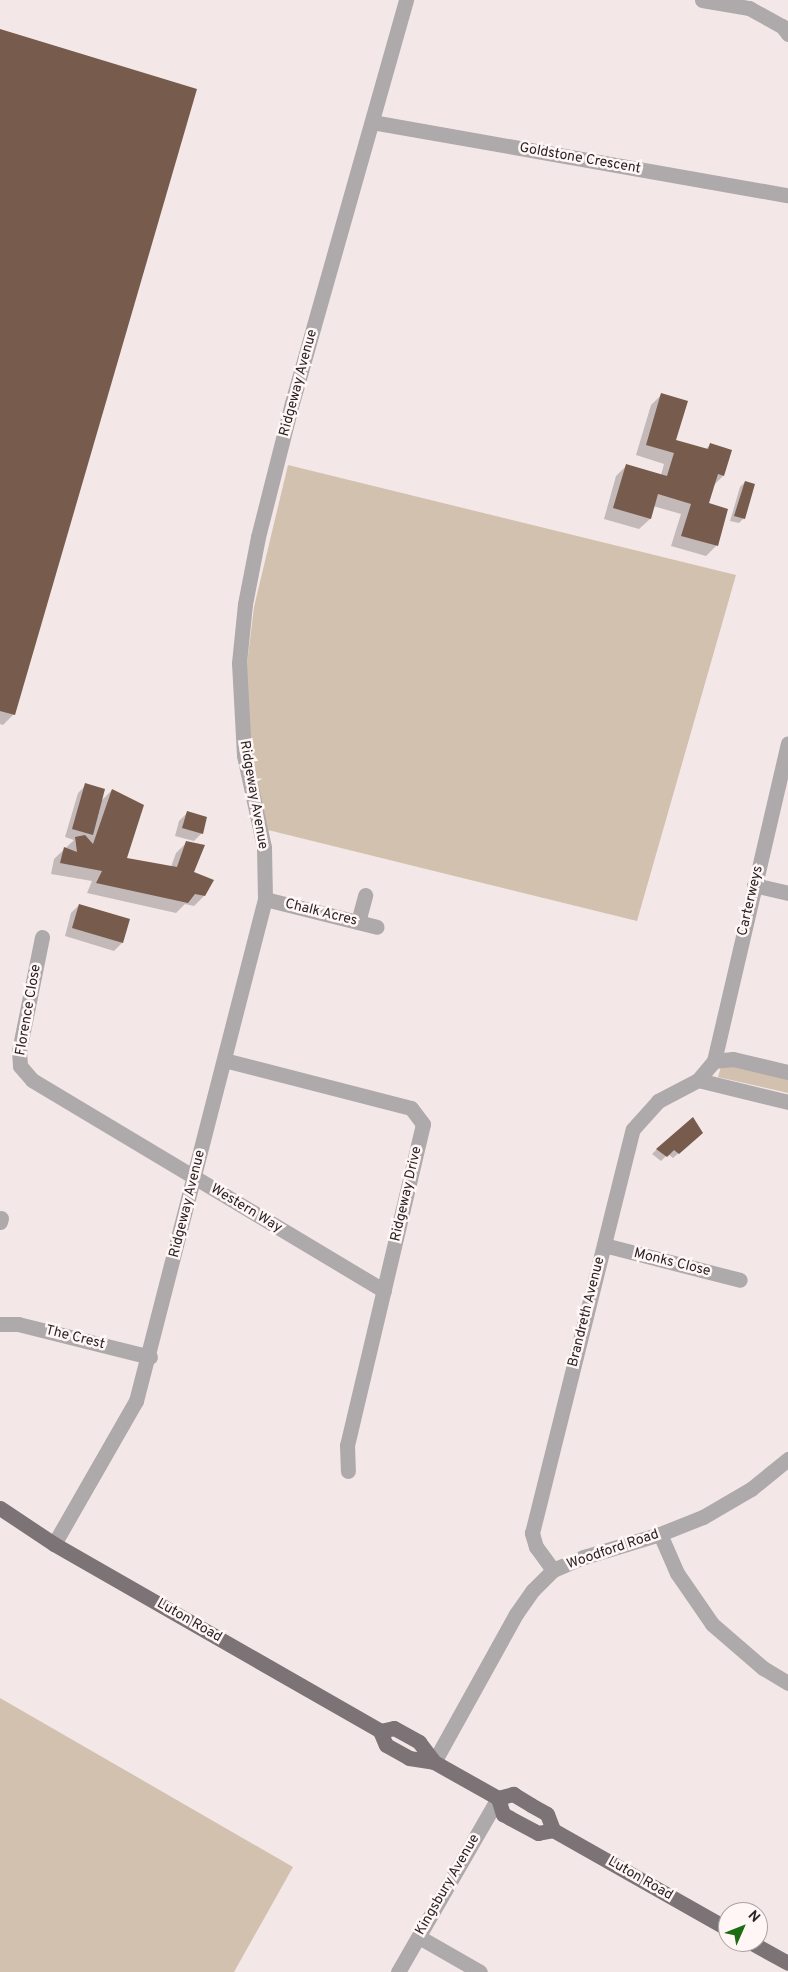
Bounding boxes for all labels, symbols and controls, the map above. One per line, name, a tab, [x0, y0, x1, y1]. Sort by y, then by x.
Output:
street label: Goldstone Crescent	[518, 140, 642, 178]
street label: Ridgeway Avenue	[277, 327, 321, 439]
street label: Ridgeway Avenue	[235, 739, 271, 851]
street label: Carterweys	[735, 864, 767, 938]
street label: Chalk Acres	[283, 896, 359, 930]
street label: Florence Close	[13, 963, 45, 1057]
street label: Ridgeway Drive	[388, 1145, 426, 1243]
street label: Ridgeway Avenue	[166, 1148, 210, 1260]
street label: Western Way	[207, 1181, 285, 1237]
street label: Monks Close	[632, 1245, 712, 1281]
street label: Brandreth Avenue	[565, 1255, 609, 1369]
street label: The Crest	[44, 1323, 106, 1353]
street label: Woodford Road	[565, 1526, 661, 1574]
street label: Luton Road	[154, 1596, 224, 1646]
street label: Kingsbury Avenue	[412, 1831, 484, 1939]
street label: Luton Road	[605, 1854, 675, 1904]
north arrow	[718, 1902, 768, 1952]
text: N	[744, 1907, 763, 1926]

